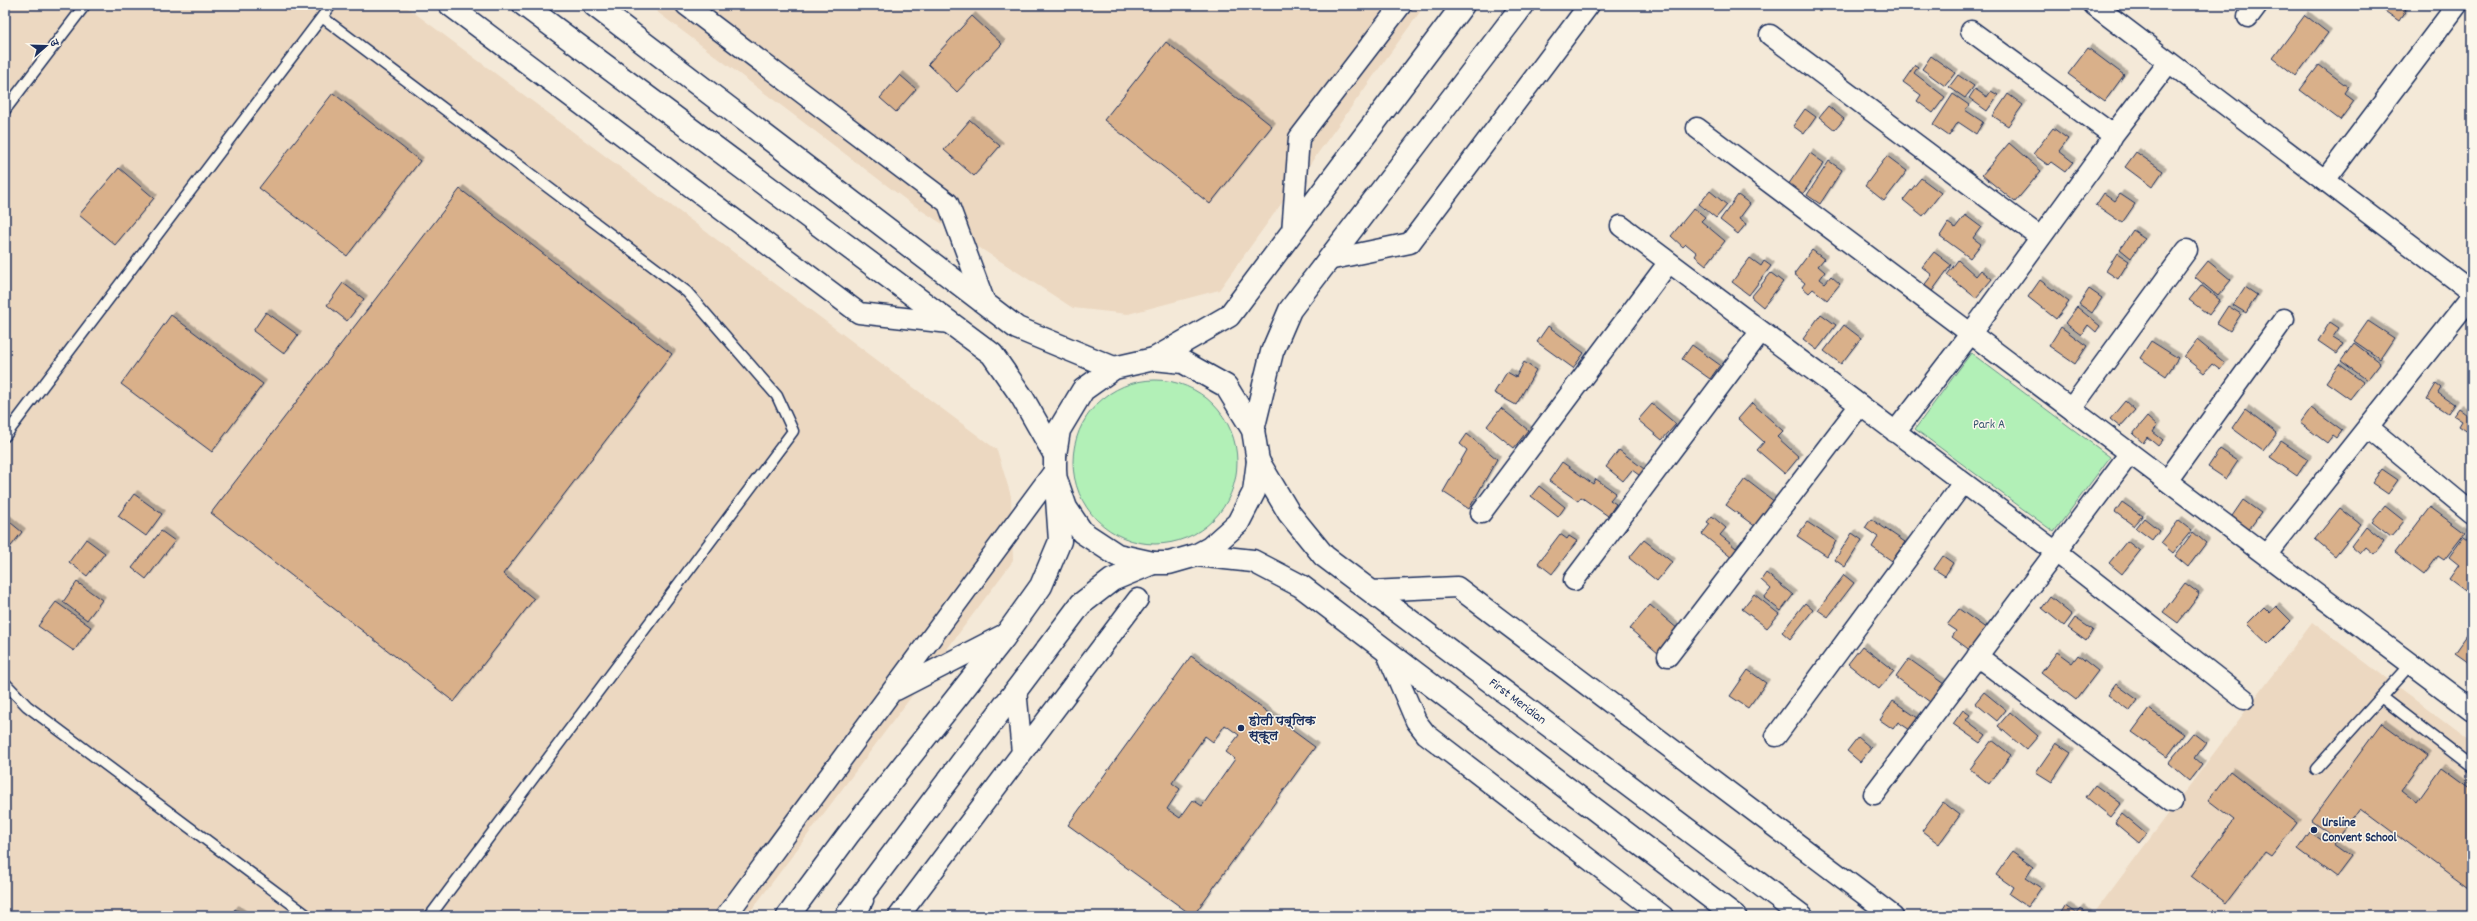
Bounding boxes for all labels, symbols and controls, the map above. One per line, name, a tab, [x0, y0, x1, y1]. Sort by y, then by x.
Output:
north arrow	[26, 26, 66, 66]
text: उ	[45, 37, 62, 50]
park label: Park A	[1973, 416, 2005, 435]
street label: First Meridian	[1485, 674, 1550, 729]
place label: होली पब्लिक स्कूल	[1248, 712, 1317, 746]
marker: होली पब्लिक स्कूल	[1236, 723, 1246, 733]
place label: Ursline Convent School	[2322, 814, 2398, 848]
marker: Ursline Convent School	[2309, 825, 2319, 835]

